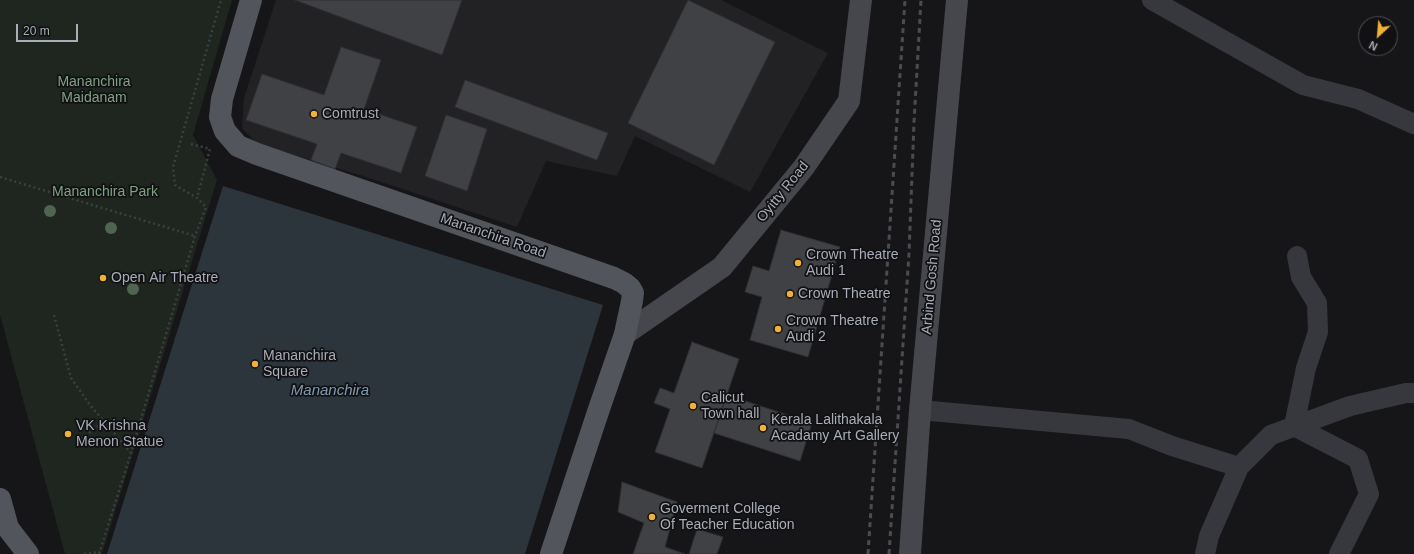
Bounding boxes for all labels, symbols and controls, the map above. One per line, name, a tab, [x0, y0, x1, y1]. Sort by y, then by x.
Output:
scale bar	[18, 16, 80, 42]
north arrow	[1358, 16, 1398, 56]
text: 20 m	[23, 24, 50, 38]
text: N	[1367, 39, 1379, 53]
park label: Mananchira Maidanam	[57, 74, 131, 106]
place label: Comtrust	[322, 106, 379, 122]
marker: Comtrust	[309, 109, 319, 119]
street label: Oyitty Road	[753, 158, 813, 226]
park label: Mananchira Park	[52, 184, 158, 200]
street label: Mananchira Road	[438, 210, 548, 262]
street label: Arbind Gosh Road	[919, 219, 945, 335]
place label: Crown Theatre Audi 1	[806, 247, 899, 280]
marker: Crown Theatre Audi 1	[793, 258, 803, 268]
place label: Open Air Theatre	[111, 270, 218, 286]
marker: Open Air Theatre	[98, 273, 108, 283]
place label: Crown Theatre	[798, 286, 891, 302]
marker: Crown Theatre	[785, 289, 795, 299]
place label: Crown Theatre Audi 2	[786, 313, 879, 346]
marker: Crown Theatre Audi 2	[773, 324, 783, 334]
place label: Mananchira Square	[263, 348, 336, 380]
marker: Mananchira Square	[250, 359, 260, 369]
water label: Mananchira	[291, 382, 369, 400]
place label: Calicut Town hall	[701, 390, 759, 422]
marker: Calicut Town hall	[688, 401, 698, 411]
place label: Kerala Lalithakala Acadamy Art Gallery	[771, 412, 899, 444]
place label: VK Krishna Menon Statue	[76, 418, 163, 450]
marker: Kerala Lalithakala Acadamy Art Gallery	[758, 423, 768, 433]
marker: VK Krishna Menon Statue	[63, 429, 73, 439]
place label: Goverment College Of Teacher Education	[660, 501, 795, 534]
marker: Goverment College Of Teacher Education	[647, 512, 657, 522]

